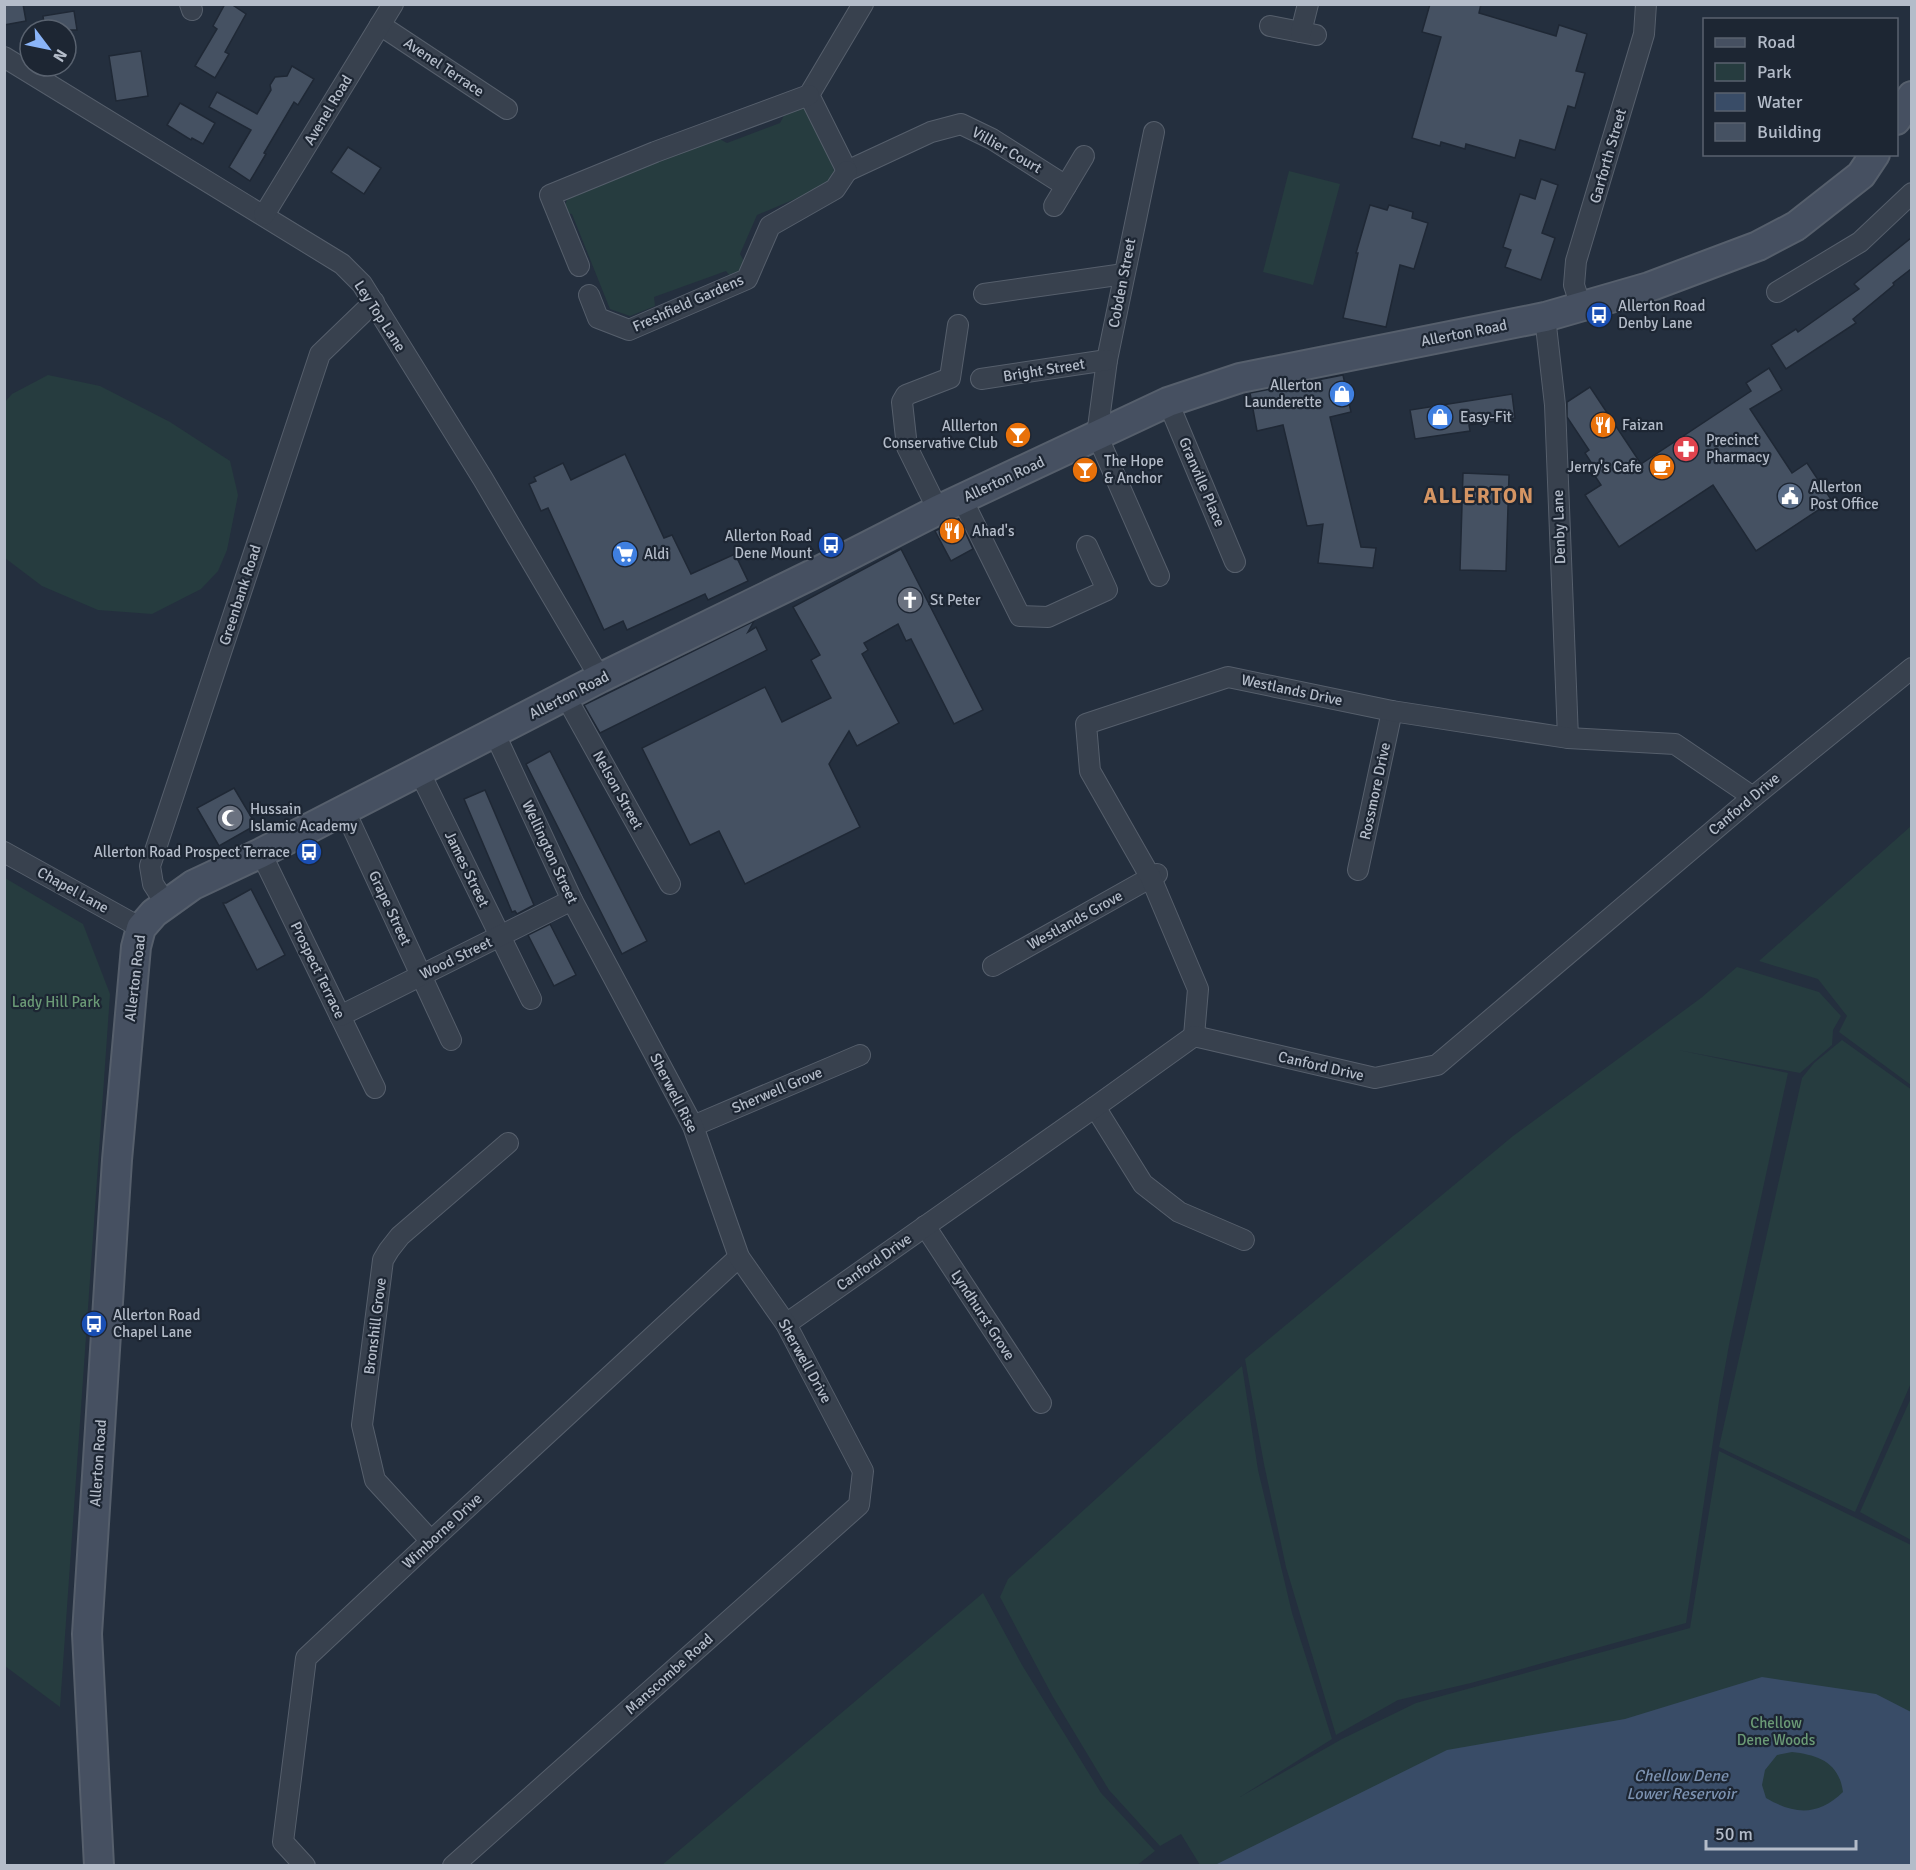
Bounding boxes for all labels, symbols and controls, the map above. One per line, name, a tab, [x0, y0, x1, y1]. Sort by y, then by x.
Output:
north arrow	[18, 18, 78, 78]
legend	[1703, 18, 1898, 156]
text: Road	[1757, 31, 1796, 53]
street label: Avenel Terrace	[400, 34, 488, 100]
text: N	[48, 45, 71, 65]
text: Park	[1757, 61, 1792, 83]
street label: Avenel Road	[300, 72, 356, 148]
text: Water	[1757, 91, 1803, 113]
street label: Garforth Street	[1586, 107, 1630, 205]
text: Building	[1757, 121, 1821, 143]
street label: Villier Court	[969, 123, 1045, 177]
street label: Cobden Street	[1105, 237, 1139, 329]
street label: Freshfield Gardens	[630, 270, 747, 336]
street label: Ley Top Lane	[350, 277, 410, 355]
place label: Allerton Road Denby Lane	[1618, 297, 1705, 332]
bus stop icon: Allerton Road Denby Lane	[1584, 300, 1614, 330]
street label: Allerton Road	[1419, 316, 1509, 350]
street label: Bright Street	[1002, 355, 1086, 385]
place label: Allerton Launderette	[1244, 376, 1322, 411]
shop icon: Allerton Launderette	[1327, 379, 1357, 409]
shop icon: Easy-Fit	[1425, 402, 1455, 432]
place label: Easy-Fit	[1460, 408, 1512, 426]
restaurant icon: Faizan	[1588, 410, 1618, 440]
place label: Faizan	[1622, 416, 1664, 434]
place label: Alllerton Conservative Club	[883, 417, 998, 452]
bar icon: Alllerton Conservative Club	[1003, 420, 1033, 450]
place label: Precinct Pharmacy	[1706, 431, 1769, 466]
street label: Granville Place	[1175, 434, 1229, 530]
pharmacy icon: Precinct Pharmacy	[1671, 434, 1701, 464]
street label: Allerton Road	[961, 452, 1047, 506]
place label: The Hope & Anchor	[1104, 452, 1164, 487]
cafe icon: Jerry's Cafe	[1647, 452, 1677, 482]
bar icon: The Hope & Anchor	[1070, 455, 1100, 485]
place label: Jerry's Cafe	[1567, 458, 1642, 476]
place label: Allerton Post Office	[1810, 478, 1879, 513]
public building icon: Allerton Post Office	[1775, 481, 1805, 511]
district label: ALLERTON	[1423, 483, 1535, 509]
street label: Denby Lane	[1549, 489, 1569, 565]
restaurant icon: Ahad's	[937, 516, 967, 546]
place label: Ahad's	[972, 522, 1015, 540]
place label: Allerton Road Dene Mount	[725, 527, 812, 562]
bus stop icon: Allerton Road Dene Mount	[816, 530, 846, 560]
supermarket icon: Aldi	[610, 539, 640, 569]
street label: Greenbank Road	[215, 542, 265, 648]
place label: Aldi	[644, 545, 669, 563]
church icon: St Peter	[895, 585, 925, 615]
place label: St Peter	[930, 591, 981, 609]
street label: Allerton Road	[526, 667, 612, 723]
street label: Westlands Drive	[1240, 670, 1344, 710]
street label: Rossmore Drive	[1356, 741, 1394, 841]
street label: Nelson Street	[589, 748, 647, 832]
street label: Canford Drive	[1705, 769, 1783, 839]
street label: Wellington Street	[518, 797, 582, 907]
place label: Hussain Islamic Academy	[250, 800, 357, 835]
mosque icon: Hussain Islamic Academy	[215, 803, 245, 833]
street label: James Street	[441, 828, 493, 910]
bus stop icon: Allerton Road Prospect Terrace	[294, 837, 324, 867]
place label: Allerton Road Prospect Terrace	[94, 843, 290, 861]
street label: Chapel Lane	[34, 863, 112, 917]
street label: Grape Street	[365, 868, 415, 948]
street label: Westlands Grove	[1024, 886, 1126, 954]
street label: Prospect Terrace	[287, 919, 349, 1021]
street label: Wood Street	[417, 933, 495, 983]
street label: Allerton Road	[121, 934, 149, 1022]
park label: Lady Hill Park	[12, 993, 101, 1011]
street label: Canford Drive	[1276, 1047, 1366, 1085]
street label: Sherwell Rise	[646, 1050, 702, 1136]
street label: Sherwell Grove	[729, 1063, 825, 1117]
street label: Canford Drive	[833, 1230, 915, 1294]
street label: Lyndhurst Grove	[947, 1267, 1019, 1363]
street label: Bronshill Grove	[360, 1277, 390, 1375]
place label: Allerton Road Chapel Lane	[113, 1306, 200, 1341]
bus stop icon: Allerton Road Chapel Lane	[79, 1309, 109, 1339]
street label: Sherwell Drive	[774, 1316, 836, 1406]
street label: Allerton Road	[86, 1419, 110, 1507]
street label: Wimborne Drive	[398, 1489, 486, 1573]
street label: Manscombe Road	[621, 1630, 717, 1718]
park label: Chellow Dene Woods	[1737, 1714, 1816, 1749]
water label: Chellow Dene Lower Reservoir	[1626, 1766, 1738, 1804]
scale bar	[1706, 1813, 1856, 1851]
text: 50 m	[1715, 1823, 1753, 1845]

